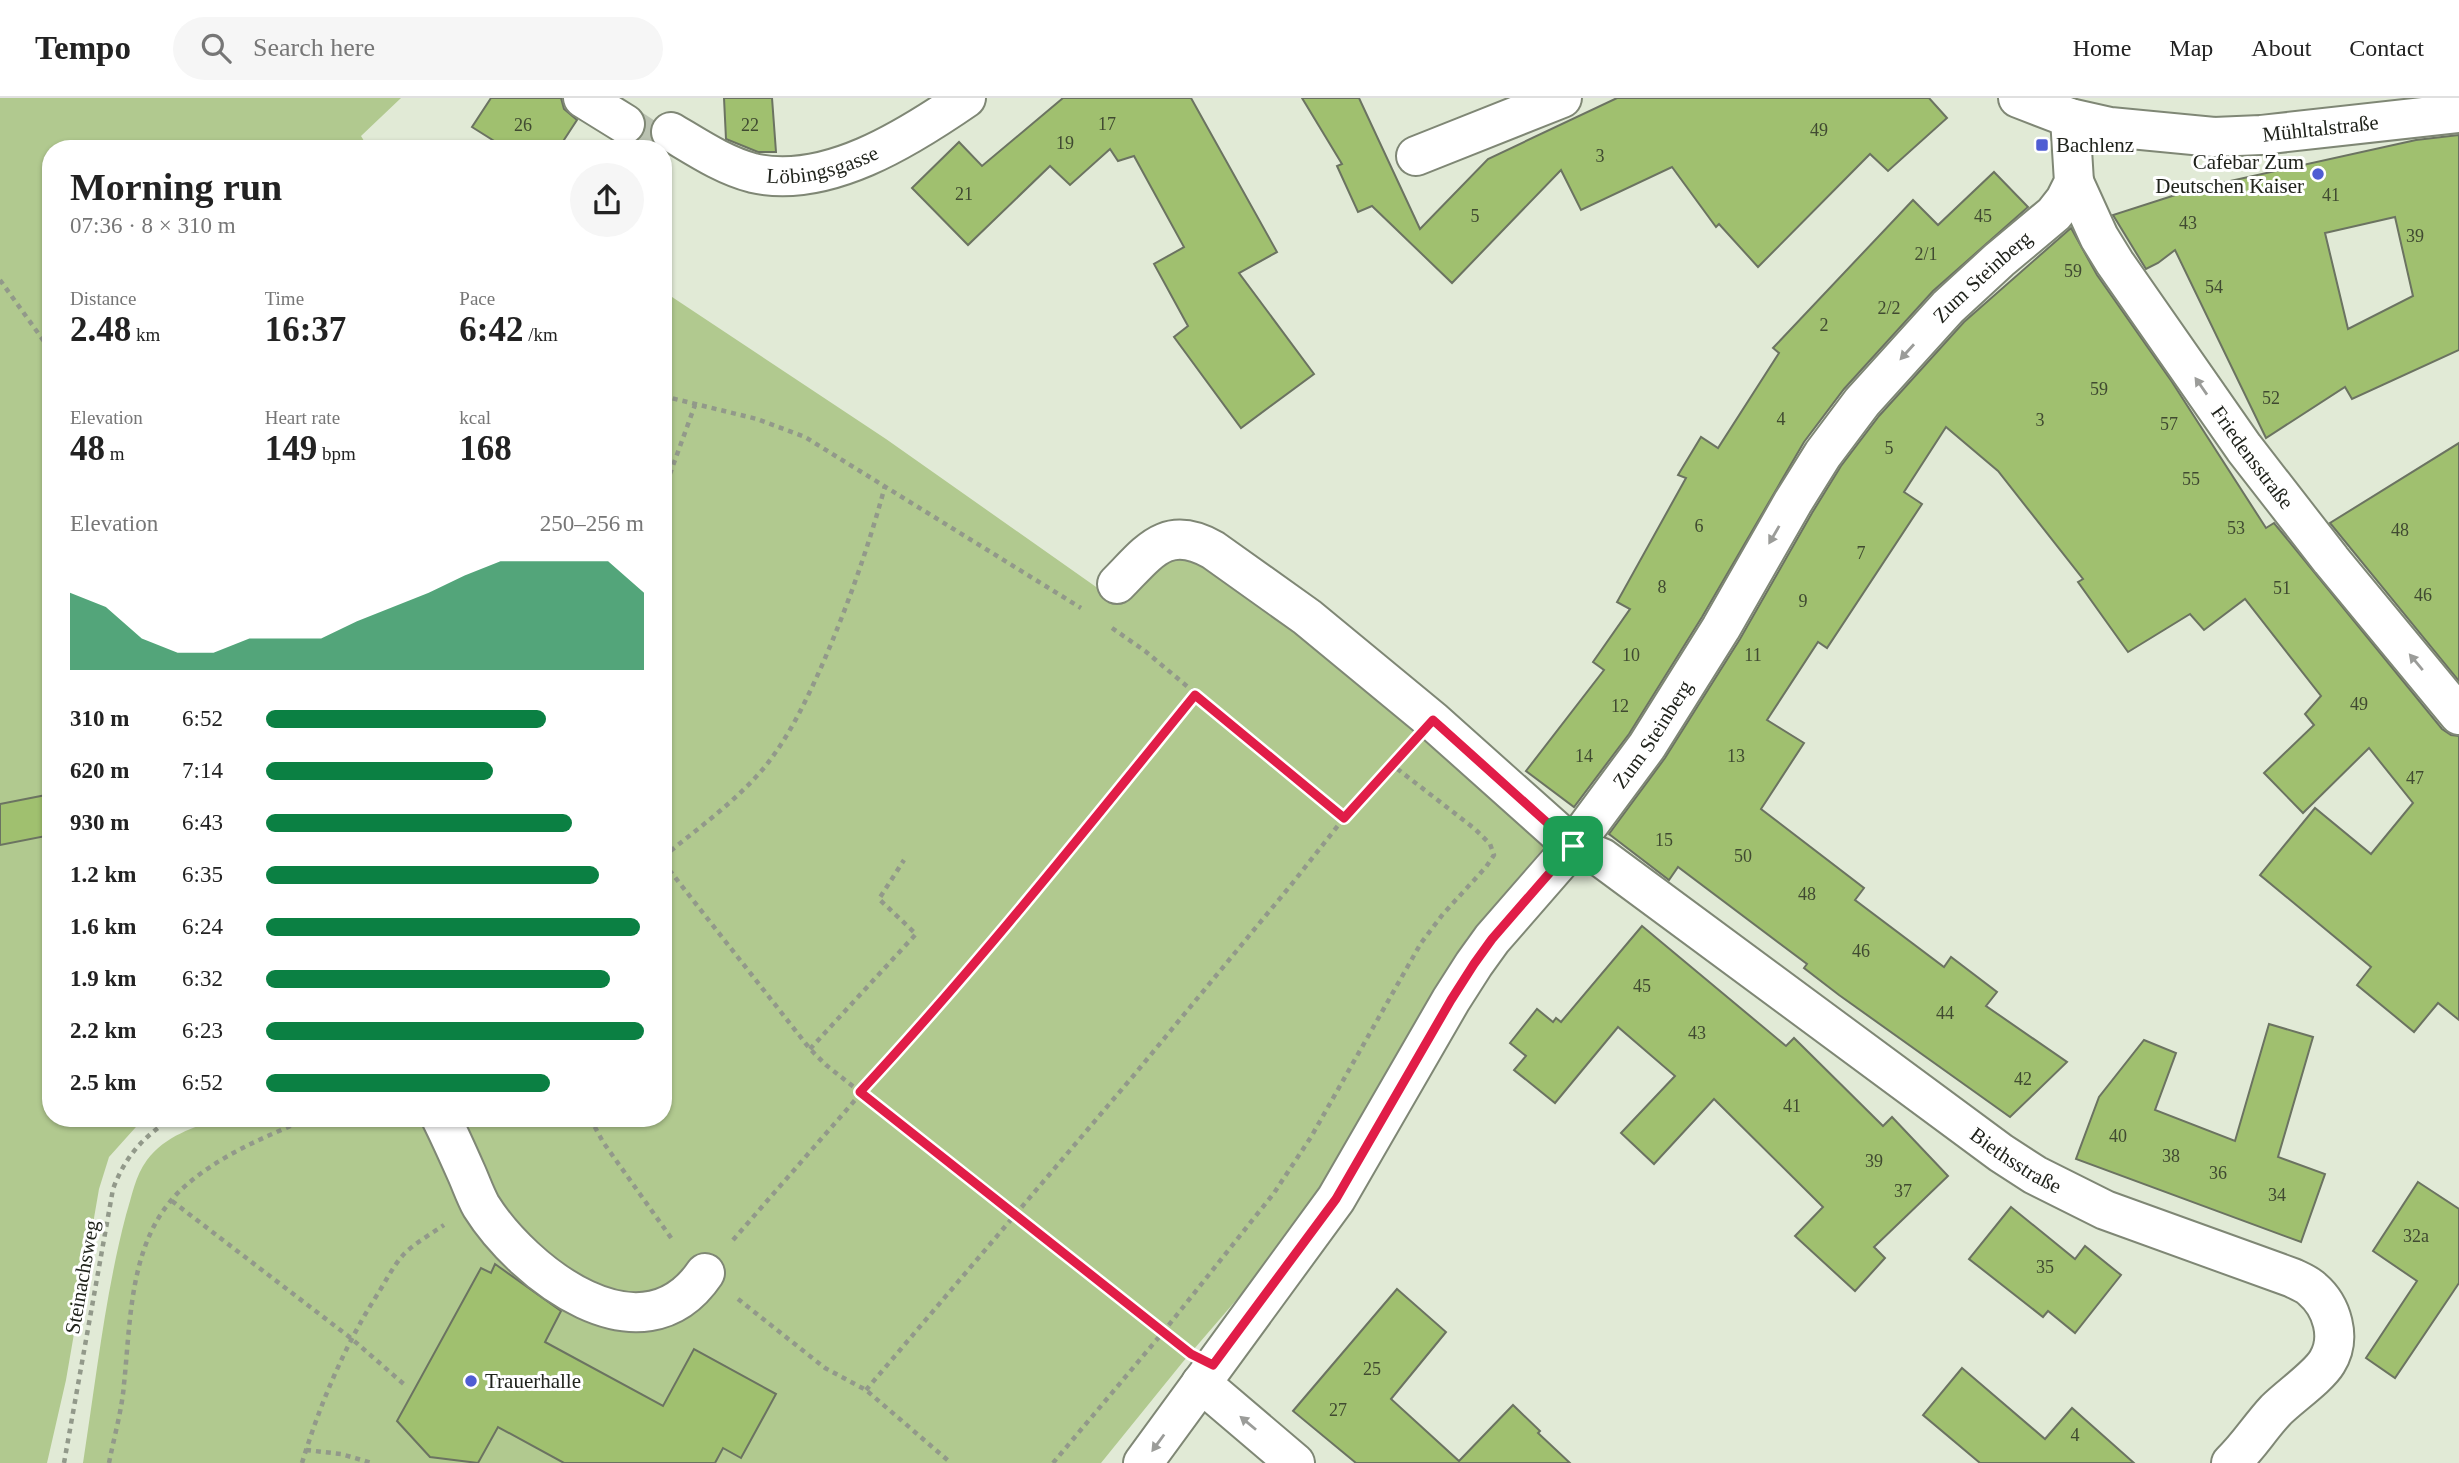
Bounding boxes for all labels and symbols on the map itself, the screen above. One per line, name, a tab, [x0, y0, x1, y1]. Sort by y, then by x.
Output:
street label: Mühltalstraße	[2261, 110, 2380, 147]
house number: 17	[1098, 114, 1116, 134]
house number: 26	[514, 115, 532, 135]
house number: 22	[741, 115, 759, 135]
house number: 49	[1810, 120, 1828, 140]
house number: 19	[1056, 133, 1074, 153]
place label: Bachlenz	[2056, 133, 2134, 157]
marker: Bachlenz	[2034, 137, 2050, 153]
street label: Löbingsgasse	[766, 141, 882, 188]
house number: 3	[1596, 146, 1605, 166]
place label: Cafebar Zum Deutschen Kaiser	[2155, 150, 2304, 198]
marker: Cafebar Zum Deutschen Kaiser	[2310, 166, 2326, 182]
house number: 21	[955, 184, 973, 204]
house number: 41	[2322, 185, 2340, 205]
house number: 5	[1471, 206, 1480, 226]
house number: 45	[1974, 206, 1992, 226]
house number: 43	[2179, 213, 2197, 233]
street label: Zum Steinberg	[1928, 226, 2037, 328]
house number: 39	[2406, 226, 2424, 246]
house number: 2/1	[1914, 244, 1938, 264]
house number: 59	[2064, 261, 2082, 281]
house number: 54	[2205, 277, 2223, 297]
house number: 2/2	[1877, 298, 1901, 318]
house number: 2	[1820, 315, 1829, 335]
one-way arrow	[1899, 343, 1915, 361]
one-way arrow	[2194, 377, 2208, 395]
house number: 59	[2090, 379, 2108, 399]
house number: 52	[2262, 388, 2280, 408]
street label: Friedensstraße	[2206, 401, 2299, 514]
house number: 4	[1777, 409, 1786, 429]
house number: 3	[2036, 410, 2045, 430]
house number: 57	[2160, 414, 2178, 434]
house number: 5	[1885, 438, 1894, 458]
house number: 55	[2182, 469, 2200, 489]
house number: 6	[1695, 516, 1704, 536]
house number: 53	[2227, 518, 2245, 538]
house number: 48	[2391, 520, 2409, 540]
one-way arrow	[1768, 526, 1780, 545]
house number: 7	[1857, 543, 1866, 563]
house number: 8	[1658, 577, 1667, 597]
house number: 51	[2273, 578, 2291, 598]
house number: 46	[2414, 585, 2432, 605]
house number: 9	[1799, 591, 1808, 611]
house number: 10	[1622, 645, 1640, 665]
house number: 11	[1744, 645, 1762, 665]
one-way arrow	[2408, 654, 2423, 672]
street label: Zum Steinberg	[1608, 675, 1698, 793]
house number: 49	[2350, 694, 2368, 714]
house number: 12	[1611, 696, 1629, 716]
house number: 14	[1575, 746, 1593, 766]
house number: 13	[1727, 746, 1745, 766]
house number: 47	[2406, 768, 2424, 788]
pin	[1543, 816, 1603, 876]
house number: 15	[1655, 830, 1673, 850]
house number: 50	[1734, 846, 1752, 866]
house number: 48	[1798, 884, 1816, 904]
house number: 46	[1852, 941, 1870, 961]
house number: 45	[1633, 976, 1651, 996]
house number: 44	[1936, 1003, 1954, 1023]
house number: 43	[1688, 1023, 1706, 1043]
house number: 42	[2014, 1069, 2032, 1089]
house number: 41	[1783, 1096, 1801, 1116]
street label: Biethsstraße	[1965, 1122, 2065, 1198]
house number: 40	[2109, 1126, 2127, 1146]
house number: 38	[2162, 1146, 2180, 1166]
house number: 39	[1865, 1151, 1883, 1171]
house number: 36	[2209, 1163, 2227, 1183]
house number: 37	[1894, 1181, 1912, 1201]
house number: 34	[2268, 1185, 2286, 1205]
street label: Steinachsweg	[60, 1218, 104, 1336]
house number: 32a	[2403, 1226, 2429, 1246]
house number: 35	[2036, 1257, 2054, 1277]
house number: 25	[1363, 1359, 1381, 1379]
place label: Trauerhalle	[485, 1369, 581, 1393]
marker: Trauerhalle	[463, 1373, 479, 1389]
house number: 27	[1329, 1400, 1347, 1420]
one-way arrow	[1239, 1416, 1256, 1431]
house number: 4	[2071, 1425, 2080, 1445]
one-way arrow	[1151, 1434, 1165, 1452]

